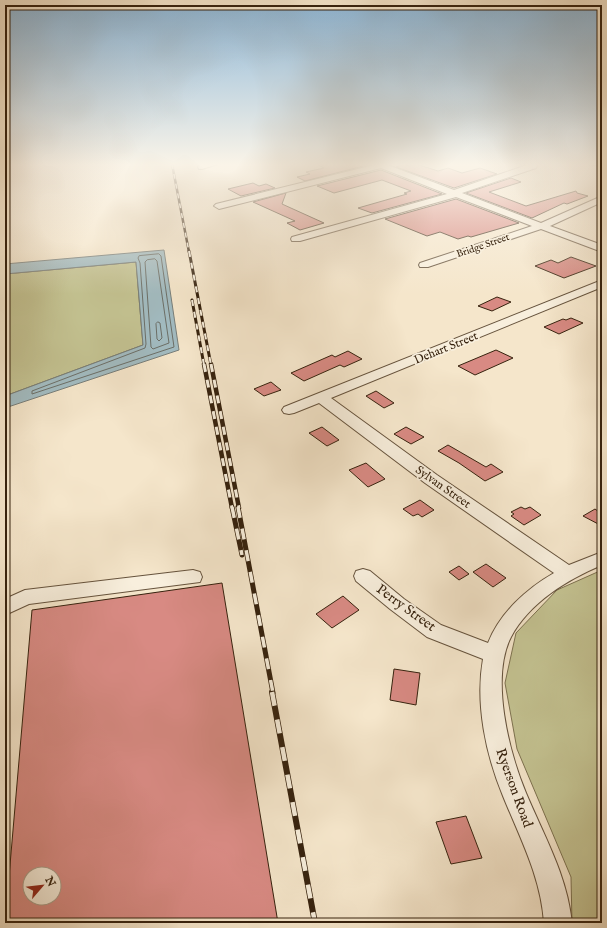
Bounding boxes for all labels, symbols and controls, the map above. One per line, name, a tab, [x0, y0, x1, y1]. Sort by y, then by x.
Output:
street label: Bridge Street	[455, 231, 512, 261]
street label: Dehart Street	[412, 328, 480, 368]
street label: Sylvan Street	[412, 462, 474, 512]
street label: Perry Street	[373, 580, 439, 636]
street label: Ryerson Road	[491, 746, 537, 831]
north arrow	[22, 866, 62, 906]
text: N	[41, 873, 59, 890]

